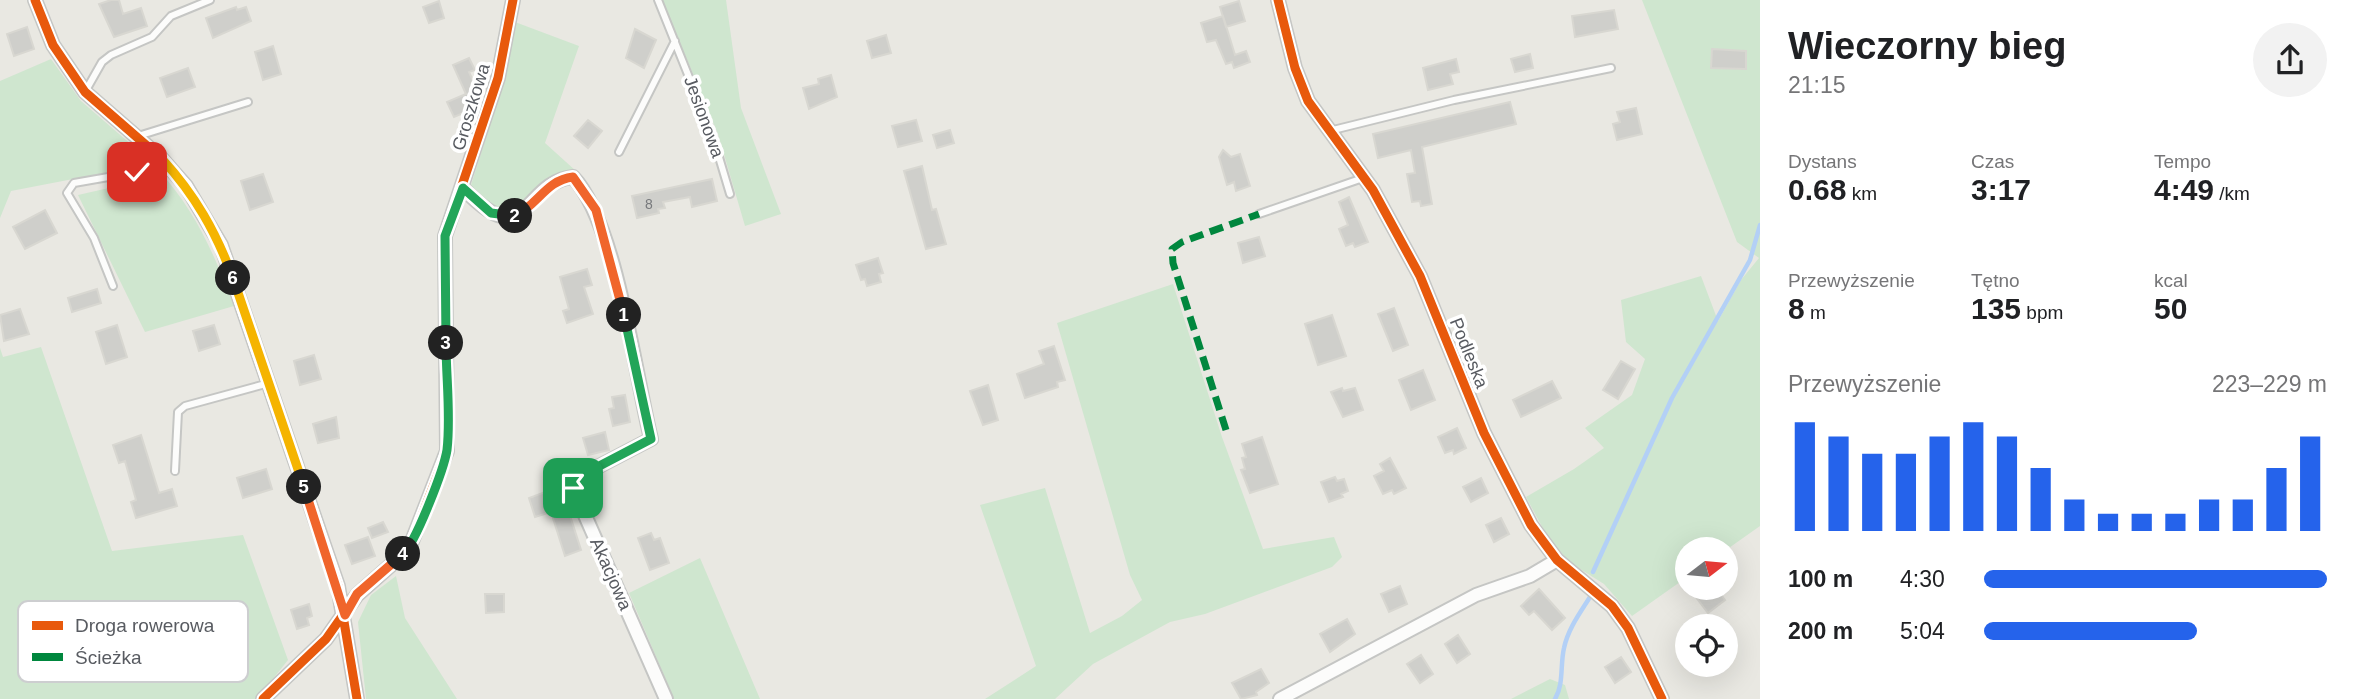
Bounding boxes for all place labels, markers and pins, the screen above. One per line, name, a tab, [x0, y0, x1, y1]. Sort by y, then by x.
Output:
pin	[107, 142, 167, 202]
pin: 2	[498, 198, 532, 234]
pin: 6	[216, 260, 250, 296]
pin: 1	[606, 298, 642, 332]
pin: 3	[428, 326, 464, 360]
pin	[543, 458, 603, 518]
pin: 5	[286, 470, 322, 504]
pin: 4	[386, 536, 420, 572]

